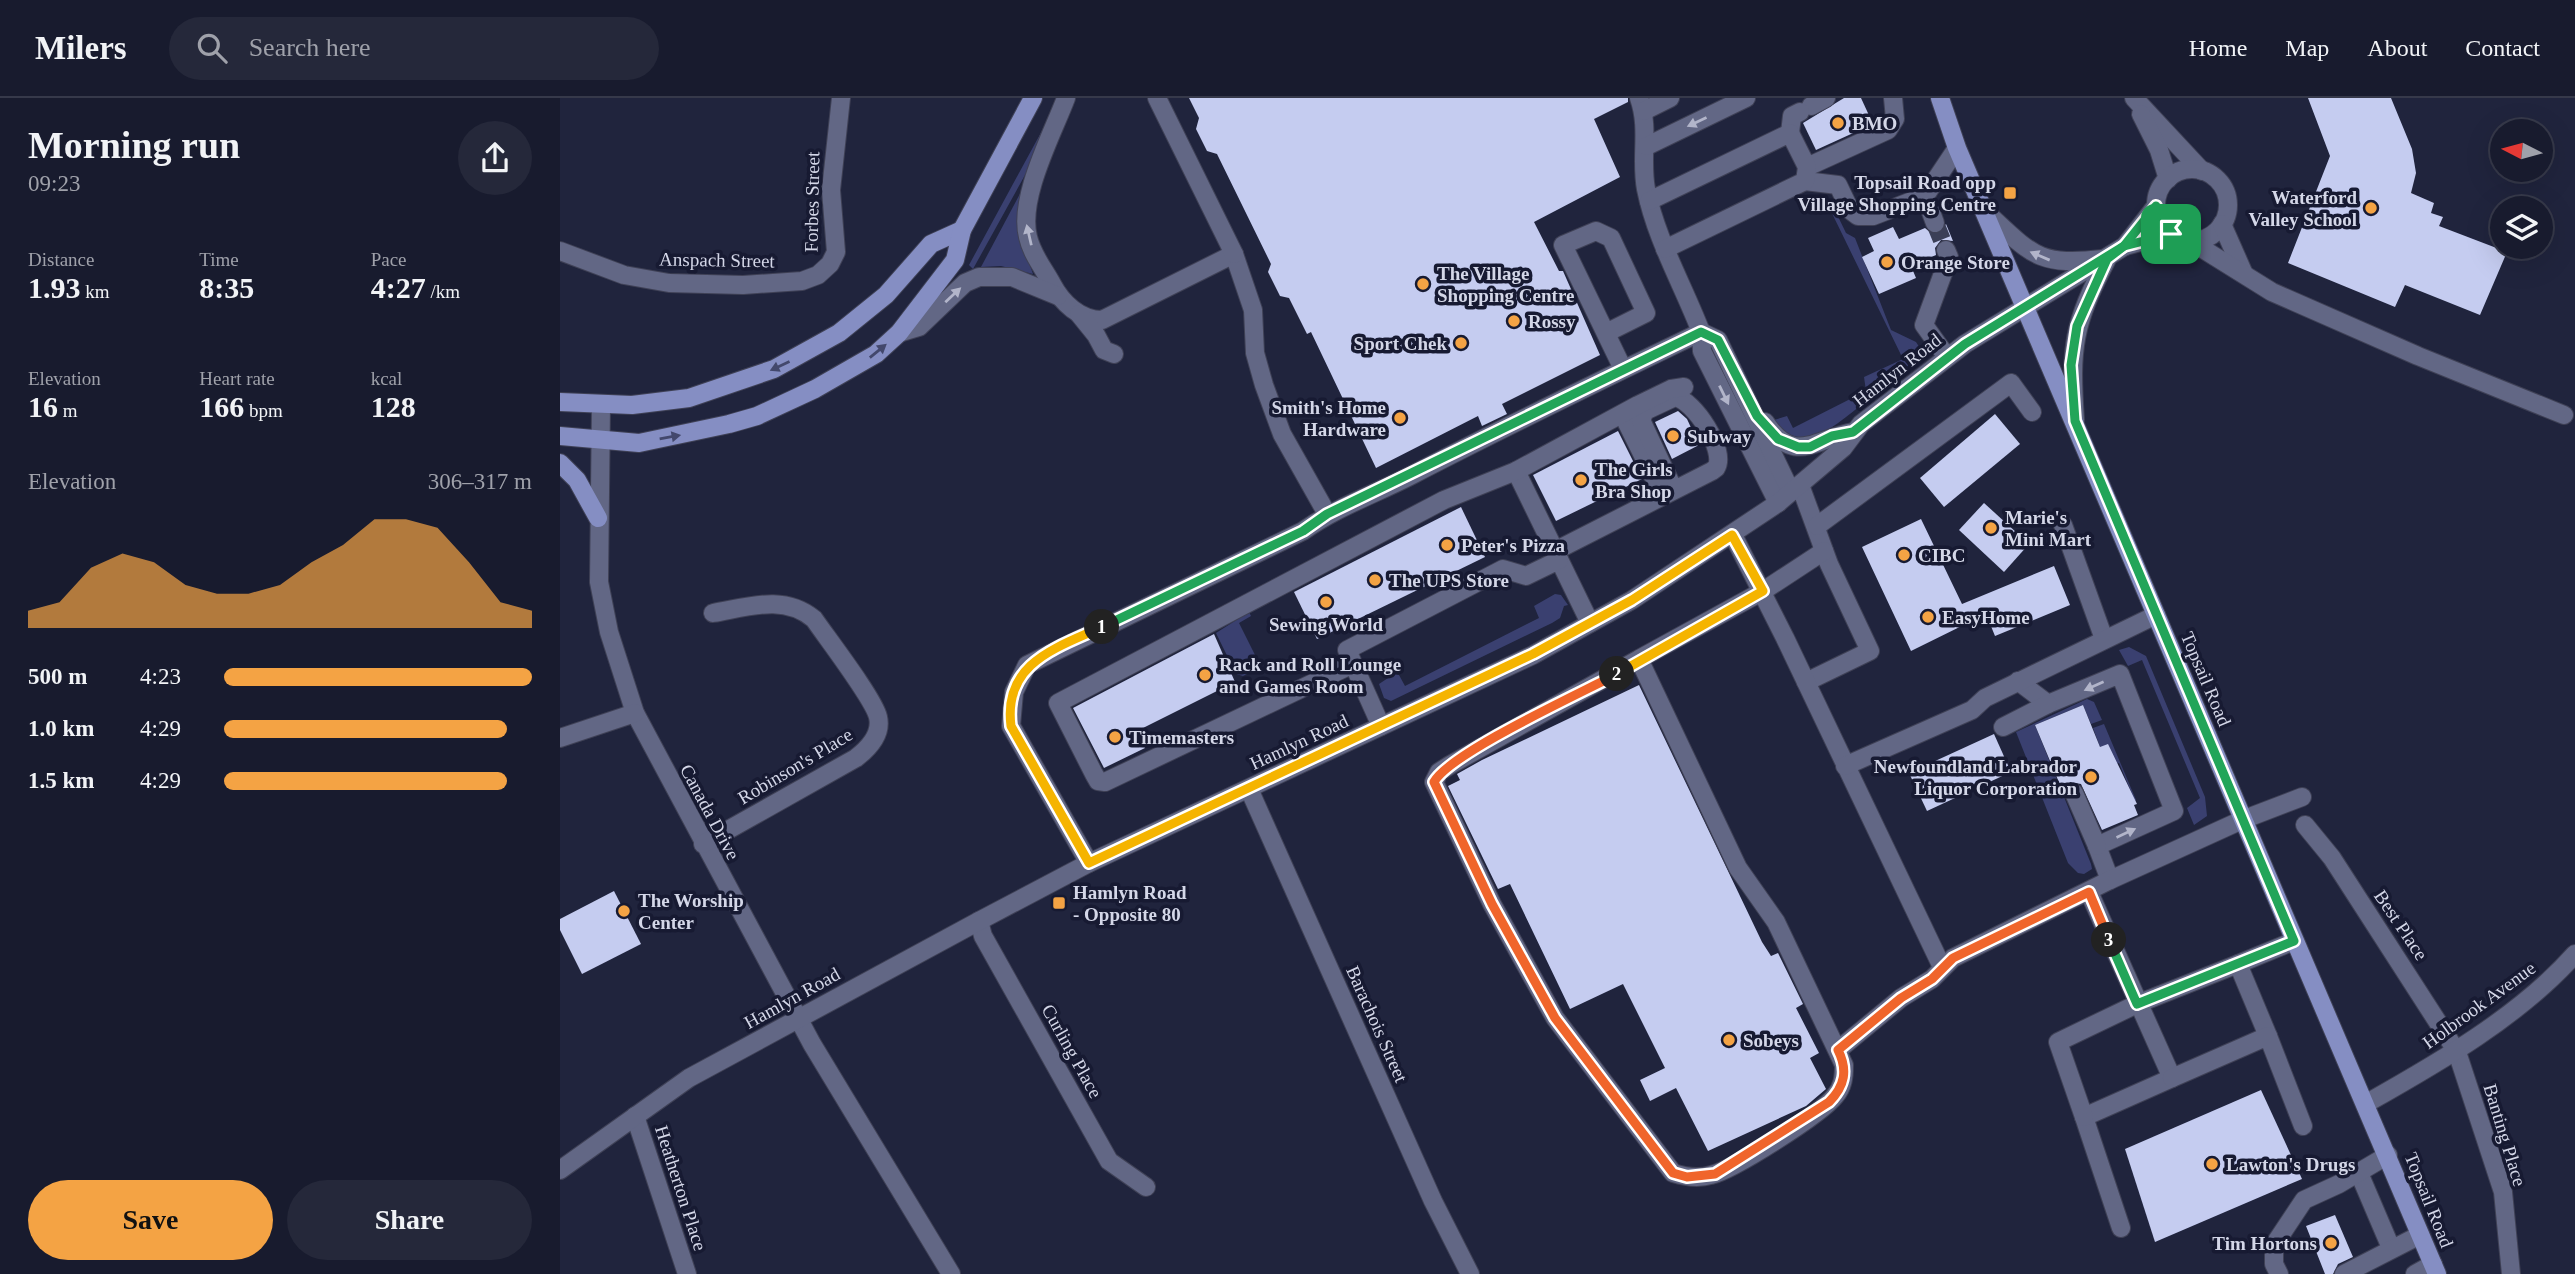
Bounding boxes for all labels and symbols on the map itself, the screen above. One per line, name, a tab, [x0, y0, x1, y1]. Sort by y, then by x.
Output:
place label: BMO	[1852, 113, 1897, 134]
marker: BMO	[1830, 115, 1846, 131]
one-way arrow	[1686, 117, 1707, 128]
north arrow	[2490, 119, 2553, 182]
street label: Forbes Street	[801, 151, 823, 253]
place label: Topsail Road opp Village Shopping Centre	[1798, 172, 1996, 215]
marker: Topsail Road opp Village Shopping Centre	[2002, 185, 2018, 201]
place label: Waterford Valley School	[2248, 187, 2357, 230]
marker: Waterford Valley School	[2363, 200, 2379, 216]
pin	[2141, 204, 2201, 264]
one-way arrow	[1023, 224, 1034, 246]
street label: Anspach Street	[659, 248, 776, 272]
one-way arrow	[2029, 250, 2050, 261]
place label: Orange Store	[1901, 252, 2010, 273]
marker: Orange Store	[1879, 254, 1895, 270]
place label: The Village Shopping Centre	[1437, 263, 1574, 306]
marker: The Village Shopping Centre	[1415, 276, 1431, 292]
one-way arrow	[944, 287, 961, 303]
place label: Rossy	[1528, 311, 1576, 332]
marker: Rossy	[1506, 313, 1522, 329]
street label: Hamlyn Road	[1849, 329, 1946, 411]
place label: Sport Chek	[1354, 333, 1447, 354]
marker: Sport Chek	[1453, 335, 1469, 351]
one-way arrow	[868, 343, 886, 358]
one-way arrow	[770, 360, 790, 372]
one-way arrow	[1718, 385, 1729, 405]
place label: Smith's Home Hardware	[1271, 397, 1386, 440]
marker: Smith's Home Hardware	[1392, 410, 1408, 426]
place label: Subway	[1687, 426, 1752, 447]
marker: Subway	[1665, 428, 1681, 444]
one-way arrow	[659, 431, 681, 442]
place label: The Girls Bra Shop	[1595, 459, 1673, 502]
marker: The Girls Bra Shop	[1573, 472, 1589, 488]
place label: Marie's Mini Mart	[2005, 507, 2092, 550]
marker: Marie's Mini Mart	[1983, 520, 1999, 536]
place label: Peter's Pizza	[1461, 535, 1565, 556]
marker: Peter's Pizza	[1439, 537, 1455, 553]
place label: CIBC	[1918, 545, 1966, 566]
marker: CIBC	[1896, 547, 1912, 563]
place label: The UPS Store	[1389, 570, 1509, 591]
marker: The UPS Store	[1367, 572, 1383, 588]
marker: Sewing World	[1318, 594, 1334, 610]
place label: EasyHome	[1942, 607, 2030, 628]
marker: EasyHome	[1920, 609, 1936, 625]
pin: 1	[1084, 610, 1120, 644]
place label: Sewing World	[1269, 614, 1384, 635]
street label: Topsail Road	[2177, 629, 2235, 730]
place label: Rack and Roll Lounge and Games Room	[1219, 654, 1401, 697]
pin: 2	[1600, 656, 1634, 692]
marker: Rack and Roll Lounge and Games Room	[1197, 667, 1213, 683]
one-way arrow	[2084, 680, 2104, 692]
street label: Hamlyn Road	[1246, 710, 1352, 774]
street label: Robinson's Place	[734, 724, 856, 808]
place label: Timemasters	[1129, 727, 1234, 748]
marker: Timemasters	[1107, 729, 1123, 745]
place label: Newfoundland Labrador Liquor Corporation	[1874, 756, 2078, 799]
street label: Canada Drive	[676, 761, 744, 863]
marker: Newfoundland Labrador Liquor Corporation	[2083, 769, 2099, 785]
one-way arrow	[2116, 827, 2137, 838]
place label: Hamlyn Road - Opposite 80	[1073, 882, 1187, 925]
street label: Best Place	[2370, 886, 2432, 964]
place label: The Worship Center	[638, 890, 744, 933]
marker: Hamlyn Road - Opposite 80	[1051, 895, 1067, 911]
marker: The Worship Center	[616, 903, 632, 919]
pin: 3	[2092, 922, 2126, 958]
street label: Holbrook Avenue	[2419, 957, 2539, 1053]
street label: Hamlyn Road	[741, 963, 844, 1033]
street label: Barachois Street	[1342, 963, 1412, 1086]
street label: Curling Place	[1038, 1000, 1106, 1102]
place label: Sobeys	[1743, 1030, 1799, 1051]
marker: Sobeys	[1721, 1032, 1737, 1048]
street label: Banting Place	[2479, 1081, 2531, 1189]
street label: Heatherton Place	[651, 1123, 711, 1253]
street label: Topsail Road	[2400, 1149, 2458, 1251]
place label: Lawton's Drugs	[2226, 1154, 2355, 1175]
marker: Lawton's Drugs	[2204, 1156, 2220, 1172]
place label: Tim Hortons	[2212, 1233, 2317, 1254]
marker: Tim Hortons	[2323, 1235, 2339, 1251]

